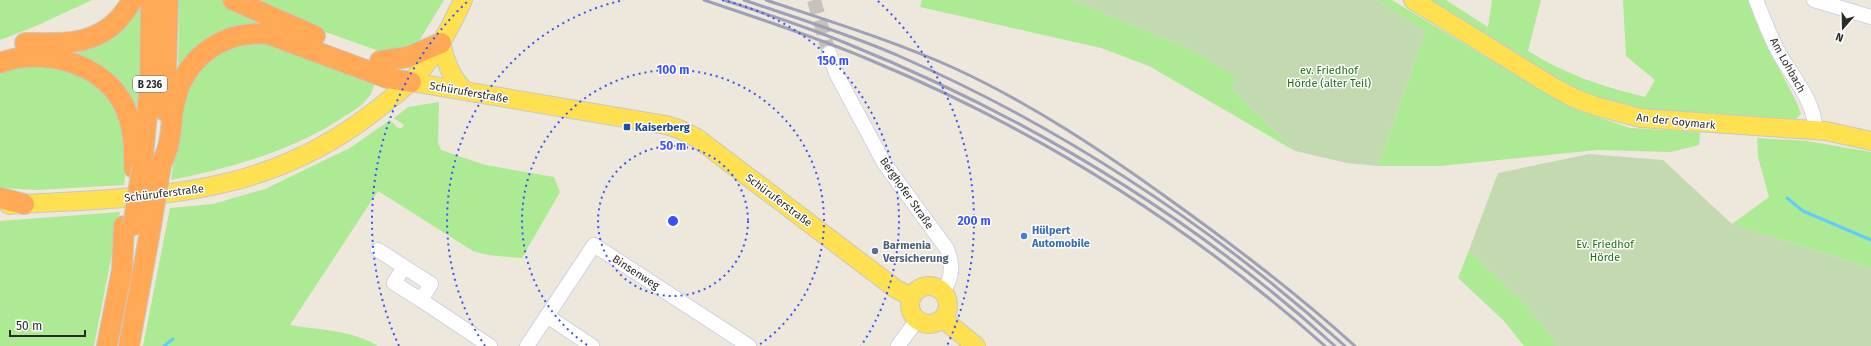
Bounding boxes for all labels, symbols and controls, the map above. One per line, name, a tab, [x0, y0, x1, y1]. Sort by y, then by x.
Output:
north arrow	[1823, 8, 1863, 48]
text: N	[1834, 30, 1845, 44]
street label: Am Lohbach	[1767, 35, 1808, 95]
text: 150 m	[817, 54, 849, 68]
text: 100 m	[657, 63, 689, 77]
park label: ev. Friedhof Hörde (alter Teil)	[1287, 64, 1371, 90]
road number: B 236	[133, 76, 167, 92]
street label: Schüruferstraße	[428, 79, 509, 106]
street label: An der Goymark	[1636, 111, 1716, 132]
place label: Kaiserberg	[635, 121, 691, 134]
marker: Kaiserberg	[622, 122, 632, 132]
text: 50 m	[660, 139, 686, 153]
street label: Berghofer Straße	[877, 155, 936, 232]
street label: Schüruferstraße	[743, 171, 815, 230]
street label: Schüruferstraße	[124, 182, 204, 205]
centre of rings	[666, 214, 680, 228]
text: 200 m	[957, 214, 991, 228]
place label: Hülpert Automobile	[1031, 224, 1090, 250]
marker: Hülpert Automobile	[1019, 231, 1029, 241]
park label: Ev. Friedhof Hörde	[1576, 238, 1635, 264]
place label: Barmenia Versicherung	[882, 239, 949, 265]
marker: Barmenia Versicherung	[870, 246, 880, 256]
street label: Binsenweg	[610, 252, 662, 293]
scale bar	[10, 312, 85, 338]
text: 50 m	[16, 319, 42, 333]

